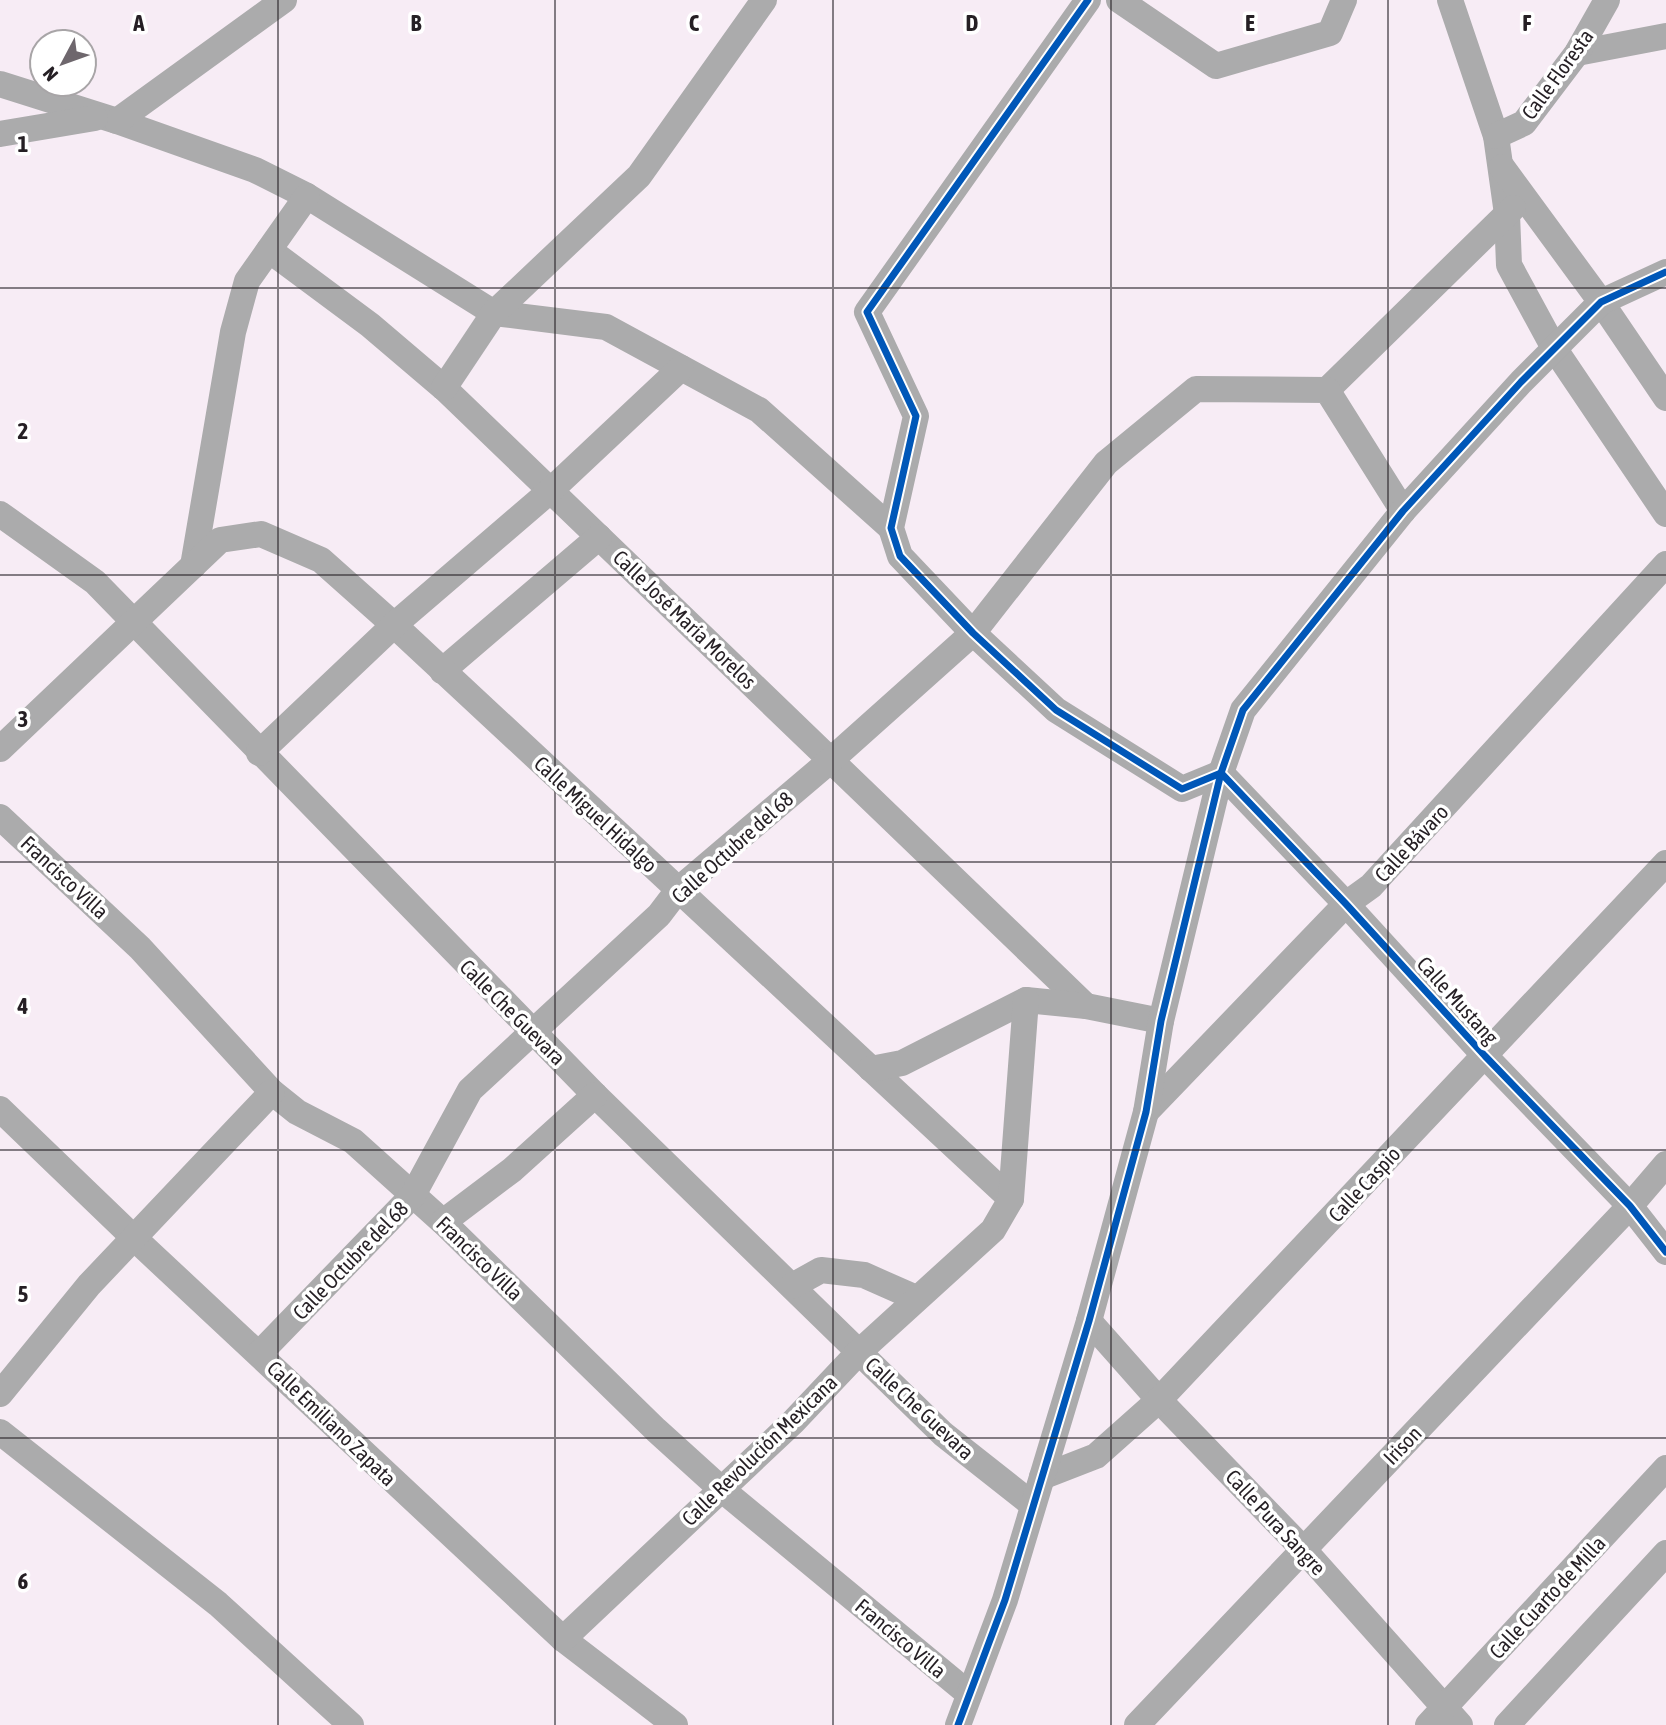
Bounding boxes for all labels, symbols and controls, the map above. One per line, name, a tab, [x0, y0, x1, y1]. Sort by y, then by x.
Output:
text: A	[132, 10, 145, 36]
text: B	[411, 10, 422, 36]
text: C	[689, 10, 700, 36]
text: D	[966, 10, 979, 36]
text: E	[1245, 10, 1255, 36]
street label: Calle Floresta	[1516, 24, 1598, 124]
north arrow	[28, 28, 98, 98]
text: N	[38, 63, 62, 86]
text: 1	[18, 131, 29, 157]
text: 2	[18, 418, 28, 444]
street label: Calle José María Morelos	[609, 545, 761, 693]
text: 3	[18, 706, 28, 732]
street label: Calle Miguel Hidalgo	[530, 751, 662, 877]
street label: Calle Octubre del 68	[666, 786, 798, 908]
street label: Calle Bávaro	[1369, 800, 1453, 886]
street label: Francisco Villa	[16, 831, 114, 923]
street label: Calle Mustang	[1413, 951, 1503, 1049]
street label: Calle Che Guevara	[455, 954, 571, 1070]
text: 4	[17, 993, 29, 1019]
street label: Calle Caspio	[1323, 1142, 1405, 1226]
street label: Calle Octubre del 68	[288, 1196, 413, 1324]
street label: Francisco Villa	[432, 1211, 528, 1305]
text: 5	[18, 1281, 29, 1307]
street label: Calle Che Guevara	[861, 1352, 979, 1464]
street label: Calle Emiliano Zapata	[263, 1356, 401, 1490]
street label: Calle Revolución Mexicana	[677, 1370, 841, 1530]
street label: Irison	[1378, 1421, 1426, 1469]
street label: Calle Pura Sangre	[1221, 1464, 1331, 1580]
street label: Calle Cuarto de Milla	[1484, 1531, 1610, 1663]
text: 6	[18, 1568, 29, 1594]
street label: Francisco Villa	[851, 1593, 951, 1683]

